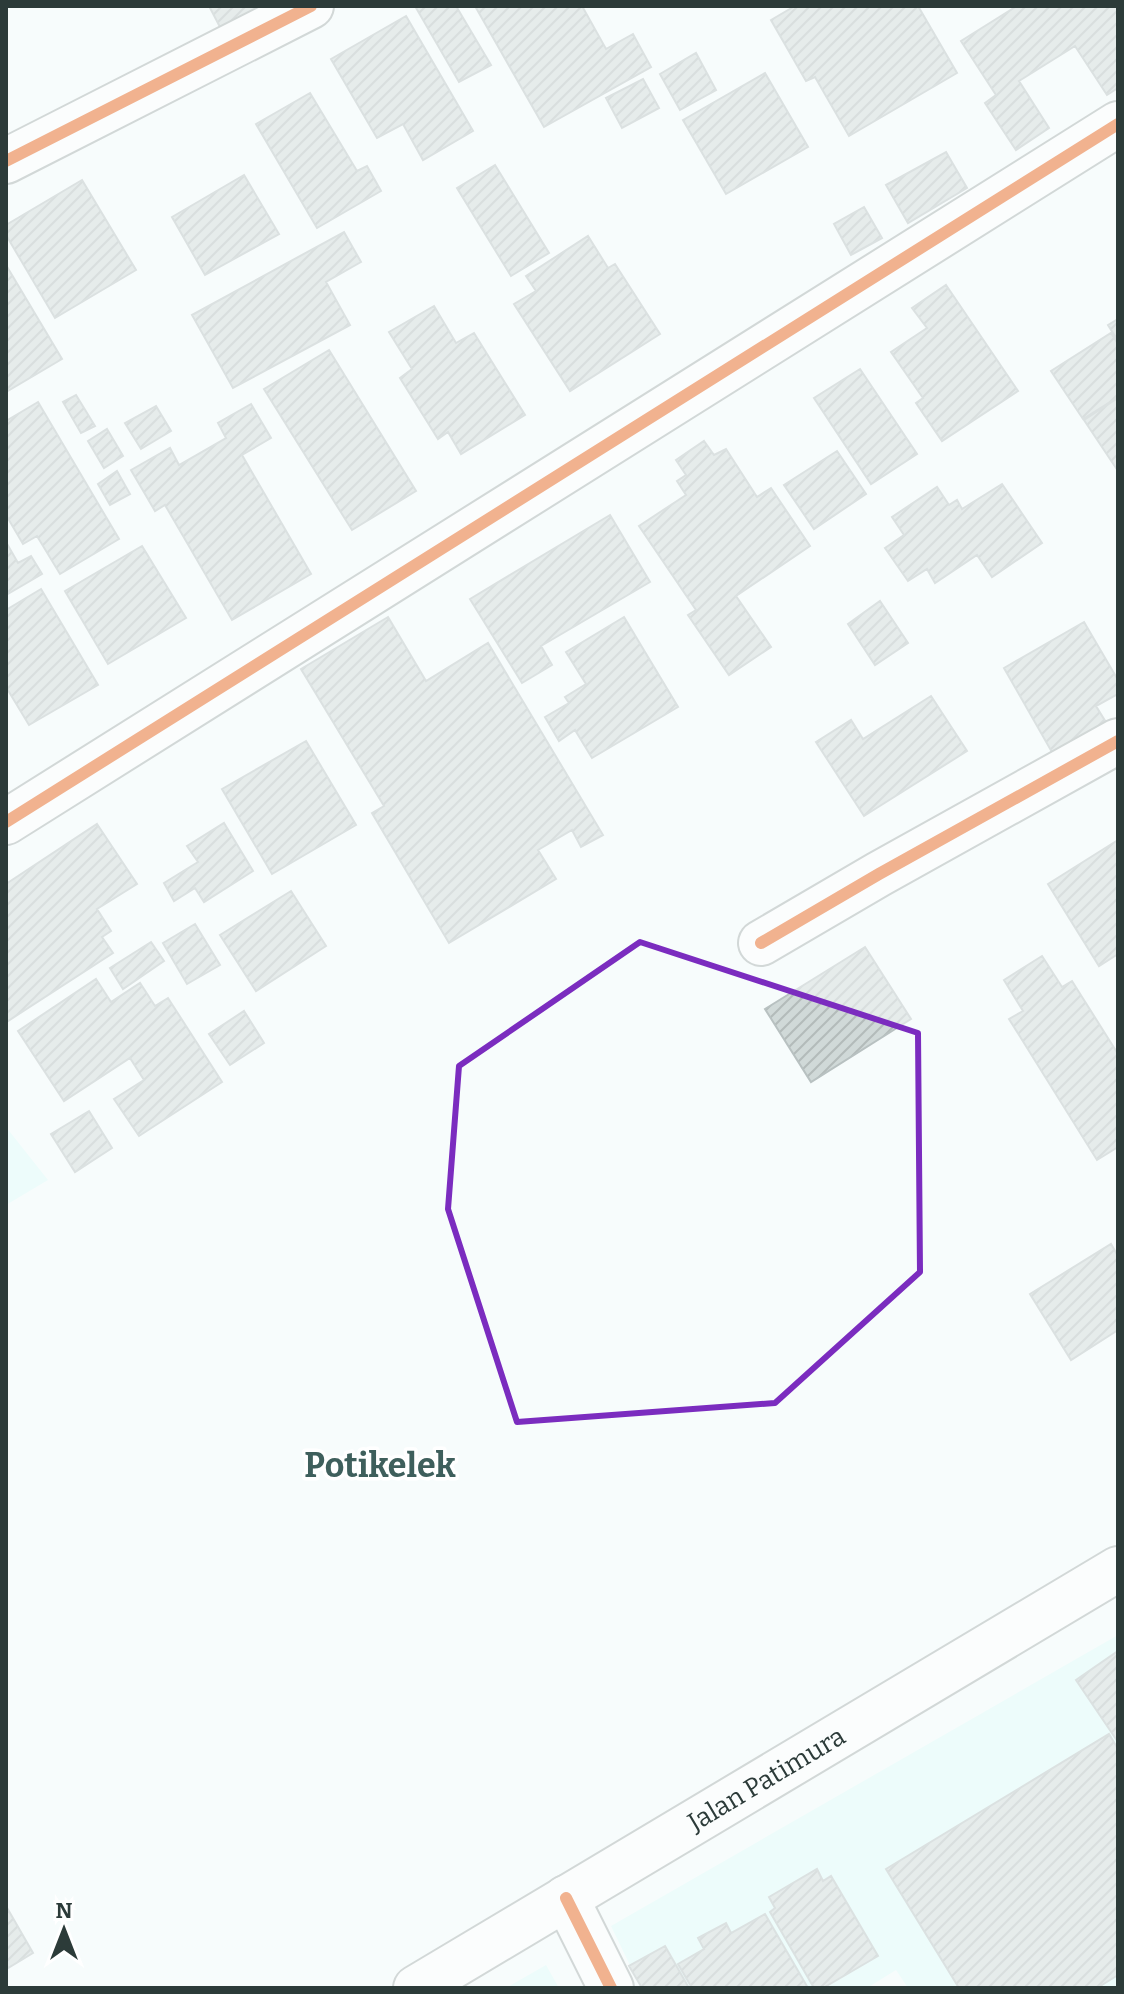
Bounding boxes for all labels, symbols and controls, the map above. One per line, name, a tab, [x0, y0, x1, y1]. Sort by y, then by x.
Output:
district label: Potikelek	[304, 1445, 456, 1486]
street label: Jalan Patimura	[682, 1721, 851, 1839]
north arrow	[24, 1890, 104, 1970]
text: N	[56, 1897, 73, 1924]

